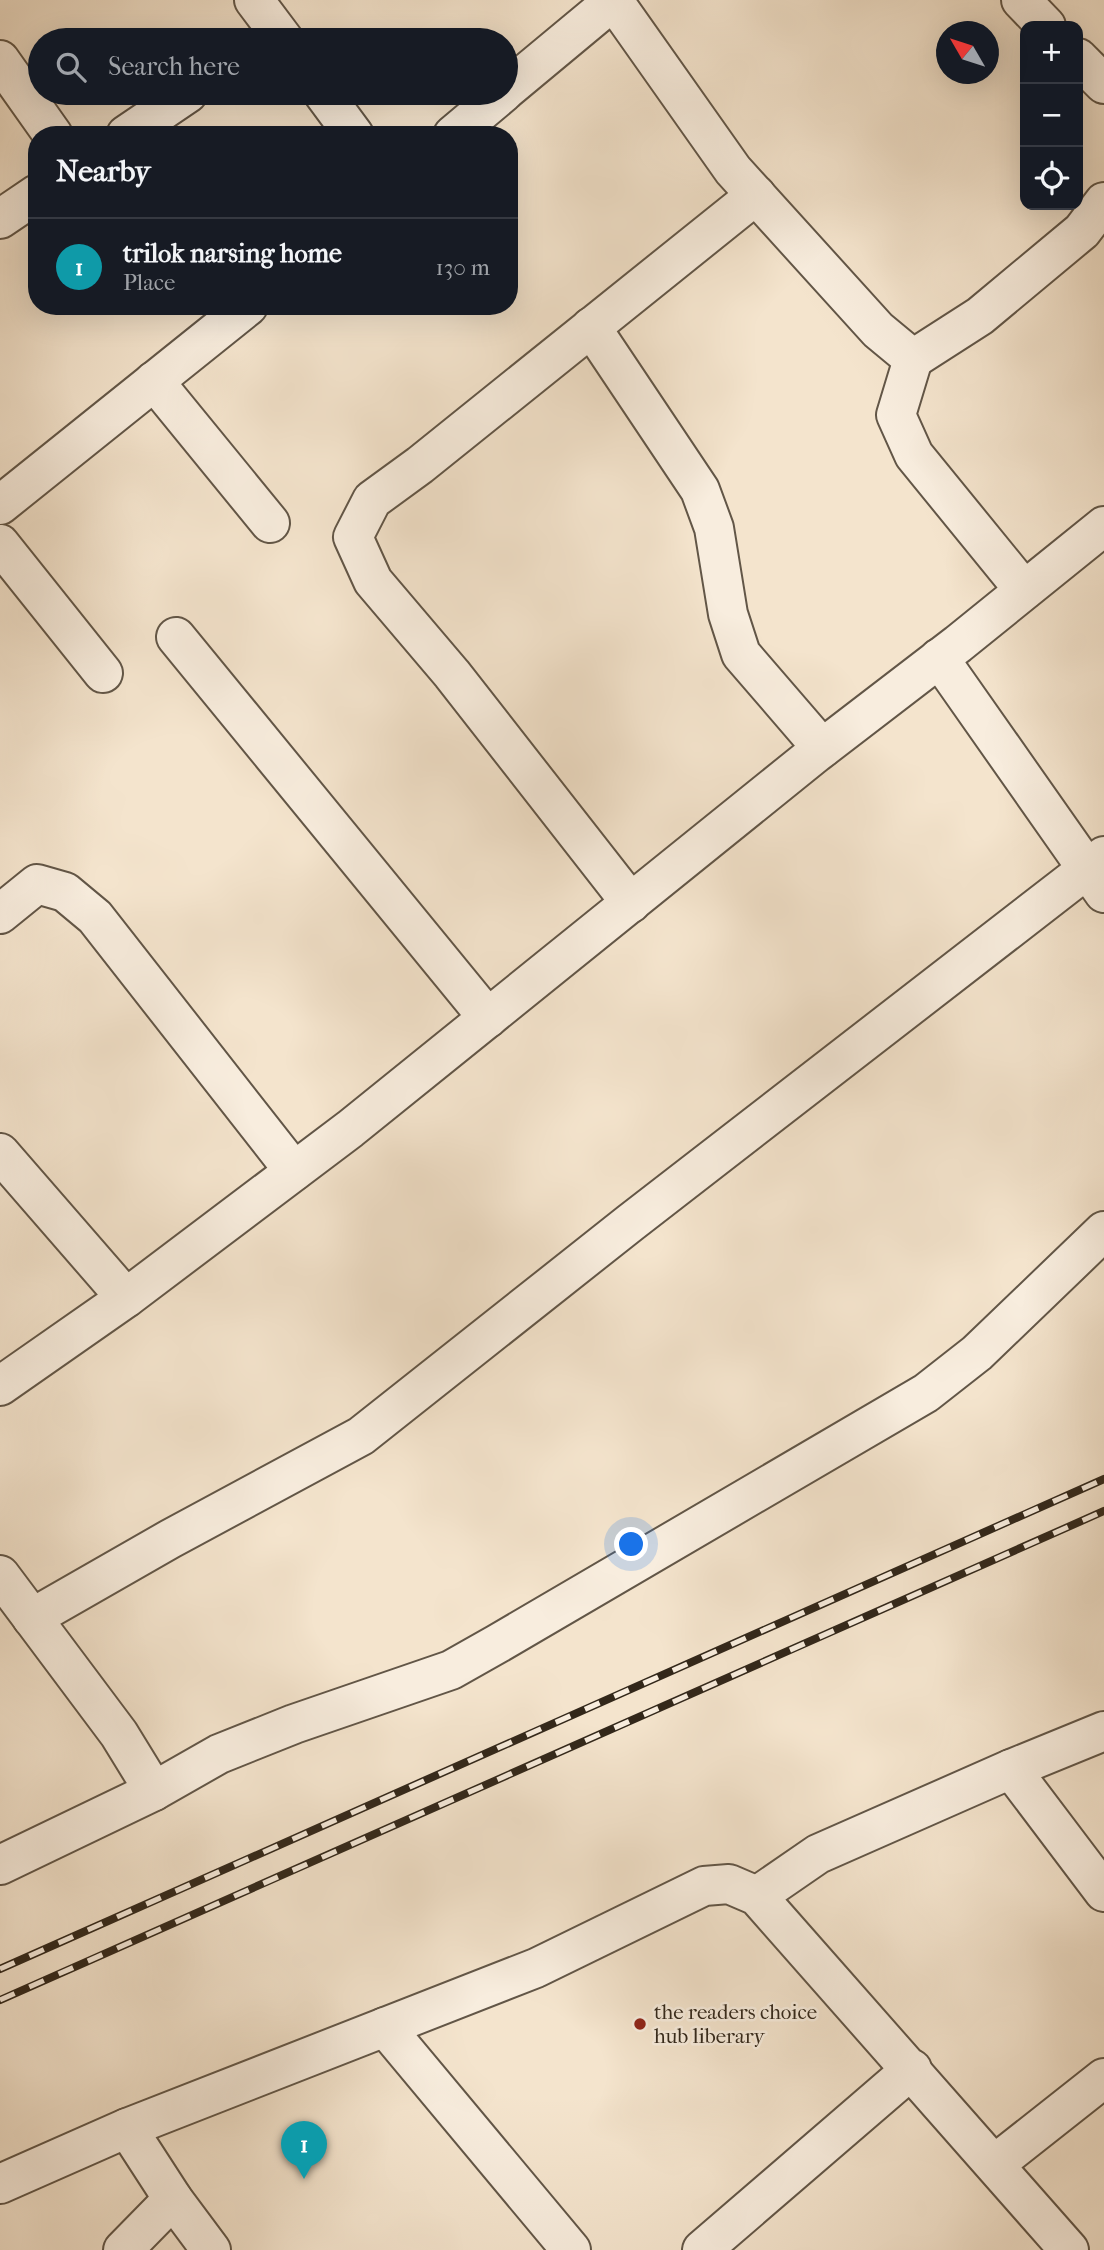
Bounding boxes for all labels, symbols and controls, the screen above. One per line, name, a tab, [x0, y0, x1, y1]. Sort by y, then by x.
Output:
north arrow	[936, 21, 999, 84]
map controls	[1020, 21, 1083, 210]
button: +	[1020, 21, 1083, 84]
search box	[28, 28, 518, 105]
icon: search	[52, 48, 90, 86]
text: Search here	[108, 51, 240, 82]
button: −	[1020, 84, 1083, 147]
button: locate	[1020, 147, 1083, 210]
text: Nearby	[56, 154, 151, 189]
text: trilok narsing home	[123, 238, 342, 269]
text: 1	[75, 254, 83, 281]
text: 130 m	[436, 254, 490, 281]
text: Place	[123, 269, 175, 296]
your location	[614, 1527, 648, 1561]
place label: the readers choice hub liberary	[654, 2000, 817, 2048]
marker: the readers choice hub liberary	[632, 2016, 648, 2032]
pin: 1	[281, 2121, 327, 2179]

